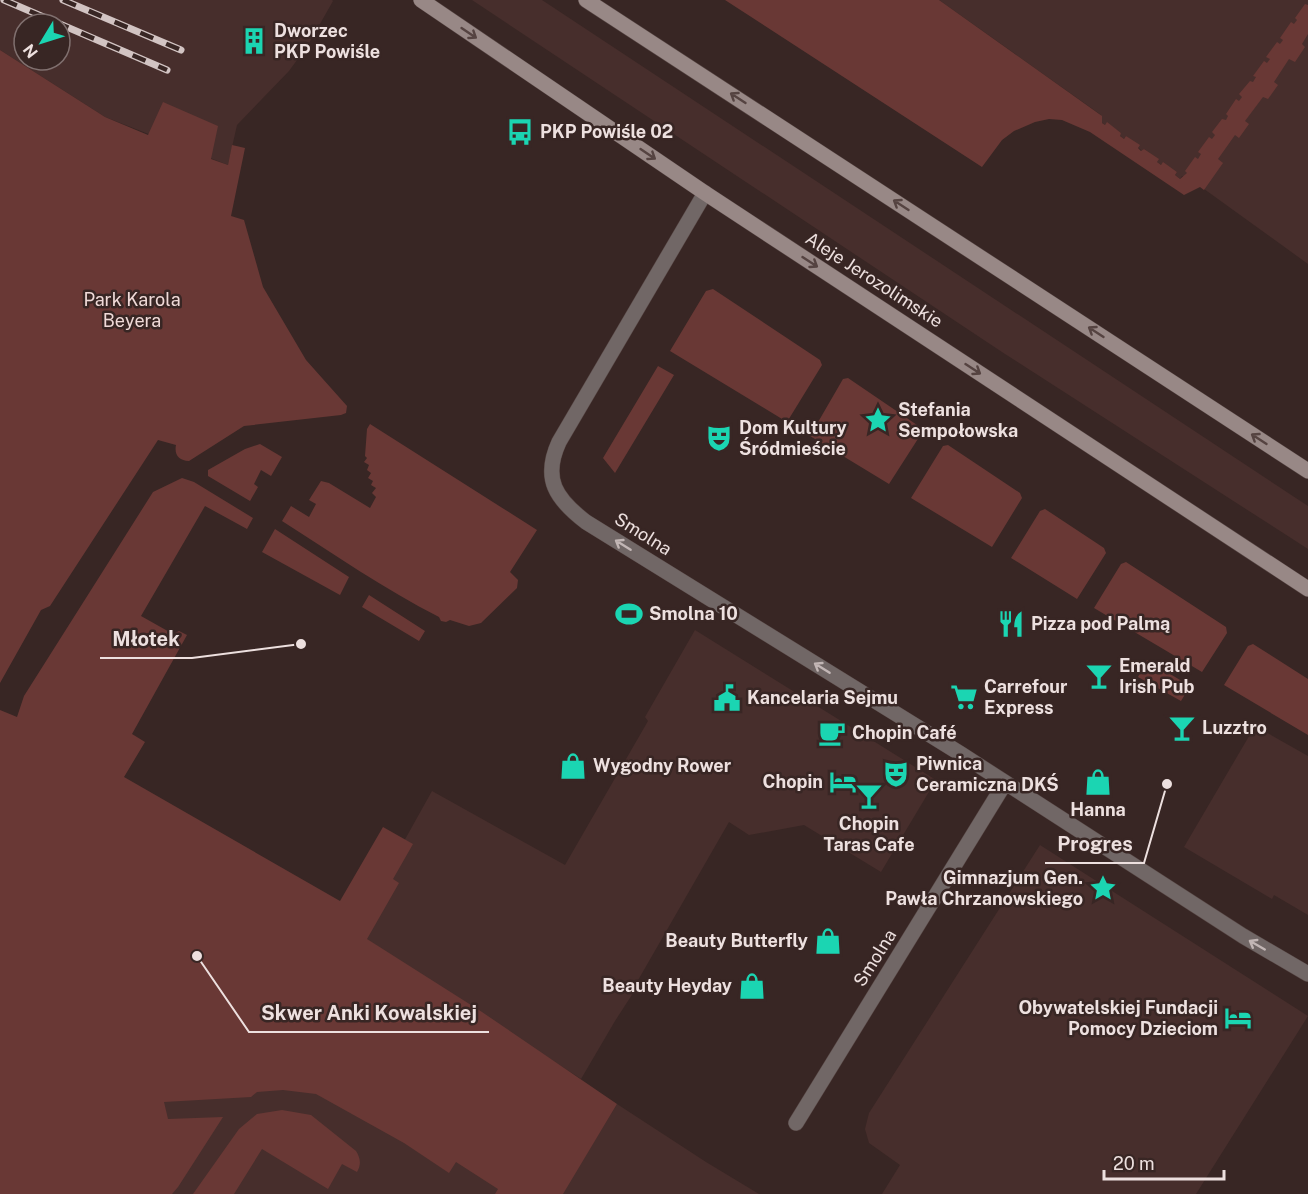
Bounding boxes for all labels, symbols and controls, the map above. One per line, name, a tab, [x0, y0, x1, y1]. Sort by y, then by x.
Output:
north arrow	[12, 12, 72, 72]
place label: Dworzec PKP Powiśle	[274, 20, 380, 62]
building icon: Dworzec PKP Powiśle	[239, 26, 269, 56]
one-way arrow	[461, 27, 477, 39]
text: N	[19, 40, 42, 62]
one-way arrow	[730, 92, 747, 104]
bus stop icon: PKP Powiśle 02	[505, 117, 535, 147]
place label: PKP Powiśle 02	[540, 121, 673, 142]
one-way arrow	[639, 148, 656, 160]
one-way arrow	[893, 199, 910, 211]
street label: Aleje Jerozolimskie	[802, 227, 947, 332]
one-way arrow	[801, 256, 818, 268]
park label: Park Karola Beyera	[83, 289, 181, 331]
one-way arrow	[1088, 326, 1105, 338]
one-way arrow	[965, 363, 981, 375]
place label: Stefania Sempołowska	[898, 399, 1018, 441]
place icon: Stefania Sempołowska	[863, 405, 893, 435]
place label: Dom Kultury Śródmieście	[739, 417, 847, 459]
theatre icon: Dom Kultury Śródmieście	[704, 423, 734, 453]
one-way arrow	[1251, 433, 1268, 445]
street label: Smolna	[611, 508, 676, 559]
one-way arrow	[615, 538, 632, 550]
sports icon: Smolna 10	[614, 599, 644, 629]
place label: Smolna 10	[649, 603, 738, 624]
restaurant icon: Pizza pod Palmą	[996, 609, 1026, 639]
place label: Pizza pod Palmą	[1031, 613, 1170, 634]
callout: Młotek	[100, 620, 192, 658]
text: Młotek	[112, 627, 180, 651]
place label: Emerald Irish Pub	[1119, 655, 1194, 697]
one-way arrow	[813, 661, 830, 674]
bar icon: Emerald Irish Pub	[1084, 661, 1114, 691]
place label: Carrefour Express	[984, 676, 1068, 718]
supermarket icon: Carrefour Express	[949, 682, 979, 712]
public building icon: Kancelaria Sejmu	[712, 683, 742, 713]
place label: Kancelaria Sejmu	[747, 687, 898, 708]
bar icon: Luzztro	[1167, 713, 1197, 743]
place label: Luzztro	[1202, 717, 1267, 738]
cafe icon: Chopin Café	[817, 718, 847, 748]
place label: Chopin Café	[852, 722, 957, 743]
shop icon: Wygodny Rower	[558, 751, 588, 781]
place label: Piwnica Ceramiczna DKŚ	[916, 753, 1059, 795]
place label: Wygodny Rower	[593, 755, 732, 776]
theatre icon: Piwnica Ceramiczna DKŚ	[881, 759, 911, 789]
hotel icon: Chopin	[828, 767, 858, 797]
shop icon: Hanna	[1083, 767, 1113, 797]
place label: Chopin	[763, 771, 823, 792]
bar icon: Chopin Taras Cafe	[854, 781, 884, 811]
place label: Hanna	[1070, 799, 1126, 820]
place label: Chopin Taras Cafe	[823, 813, 915, 855]
callout: Progres	[1045, 825, 1144, 863]
text: Progres	[1057, 832, 1133, 856]
place label: Gimnazjum Gen. Pawła Chrzanowskiego	[885, 867, 1083, 909]
place icon: Gimnazjum Gen. Pawła Chrzanowskiego	[1088, 873, 1118, 903]
street label: Smolna	[849, 925, 900, 990]
shop icon: Beauty Butterfly	[813, 926, 843, 956]
place label: Beauty Butterfly	[665, 930, 808, 951]
one-way arrow	[1249, 939, 1266, 951]
shop icon: Beauty Heyday	[737, 971, 767, 1001]
place label: Beauty Heyday	[602, 975, 732, 996]
callout: Skwer Anki Kowalskiej	[249, 994, 489, 1032]
place label: Obywatelskiej Fundacji Pomocy Dzieciom	[1019, 997, 1218, 1039]
text: Skwer Anki Kowalskiej	[261, 1001, 477, 1025]
hotel icon: Obywatelskiej Fundacji Pomocy Dzieciom	[1223, 1003, 1253, 1033]
scale bar	[1104, 1143, 1224, 1181]
text: 20 m	[1113, 1153, 1155, 1174]

